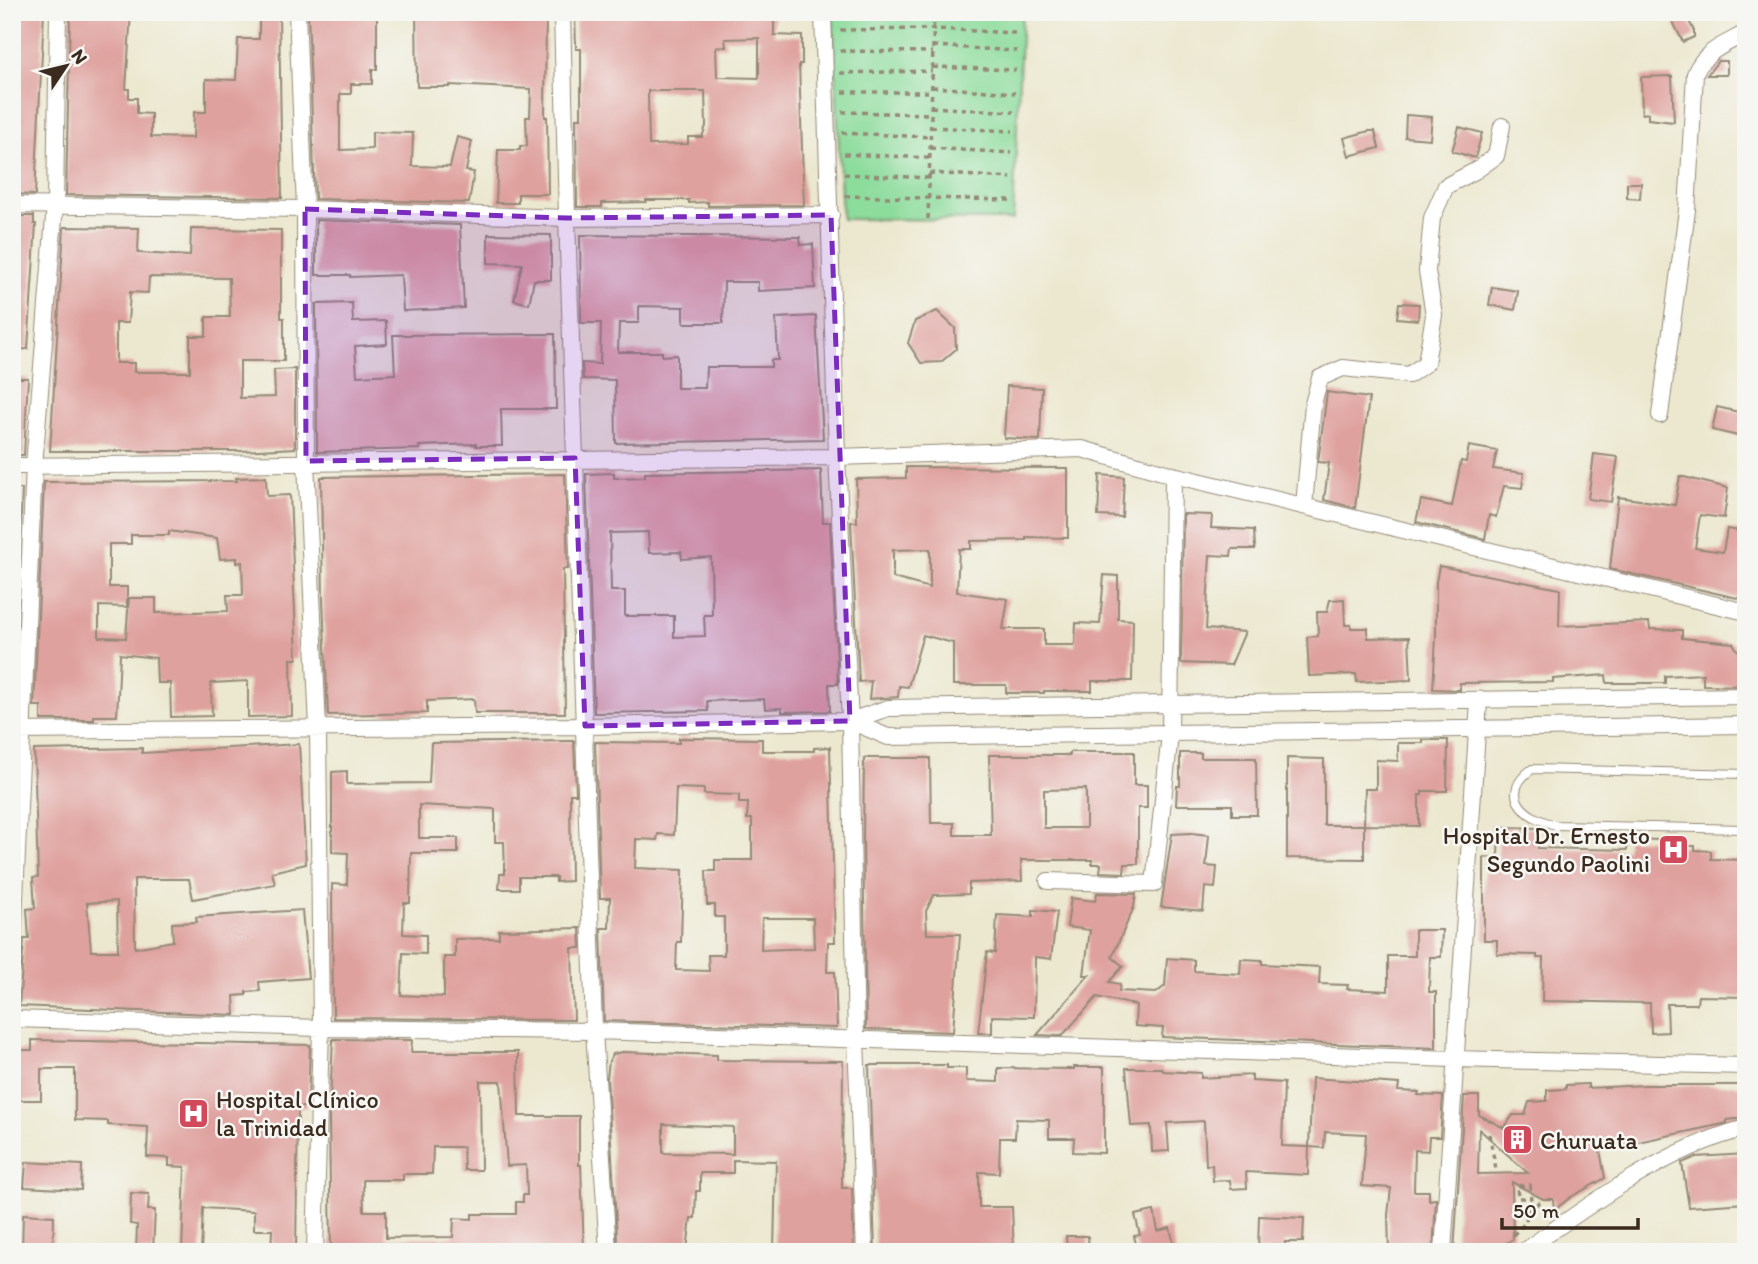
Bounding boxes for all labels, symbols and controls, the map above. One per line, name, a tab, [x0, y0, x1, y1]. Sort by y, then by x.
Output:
north arrow	[32, 32, 102, 102]
text: N	[66, 45, 93, 68]
place label: Hospital Dr. Ernesto Segundo Paolini	[1443, 821, 1650, 878]
hospital icon: Hospital Dr. Ernesto Segundo Paolini	[1656, 832, 1690, 866]
place label: Hospital Clínico la Trinidad	[216, 1085, 379, 1142]
hospital icon: Hospital Clínico la Trinidad	[176, 1096, 210, 1130]
building icon: Churuata	[1500, 1123, 1534, 1157]
place label: Churuata	[1540, 1126, 1638, 1155]
scale bar	[1502, 1187, 1639, 1231]
text: 50 m	[1513, 1198, 1560, 1223]

